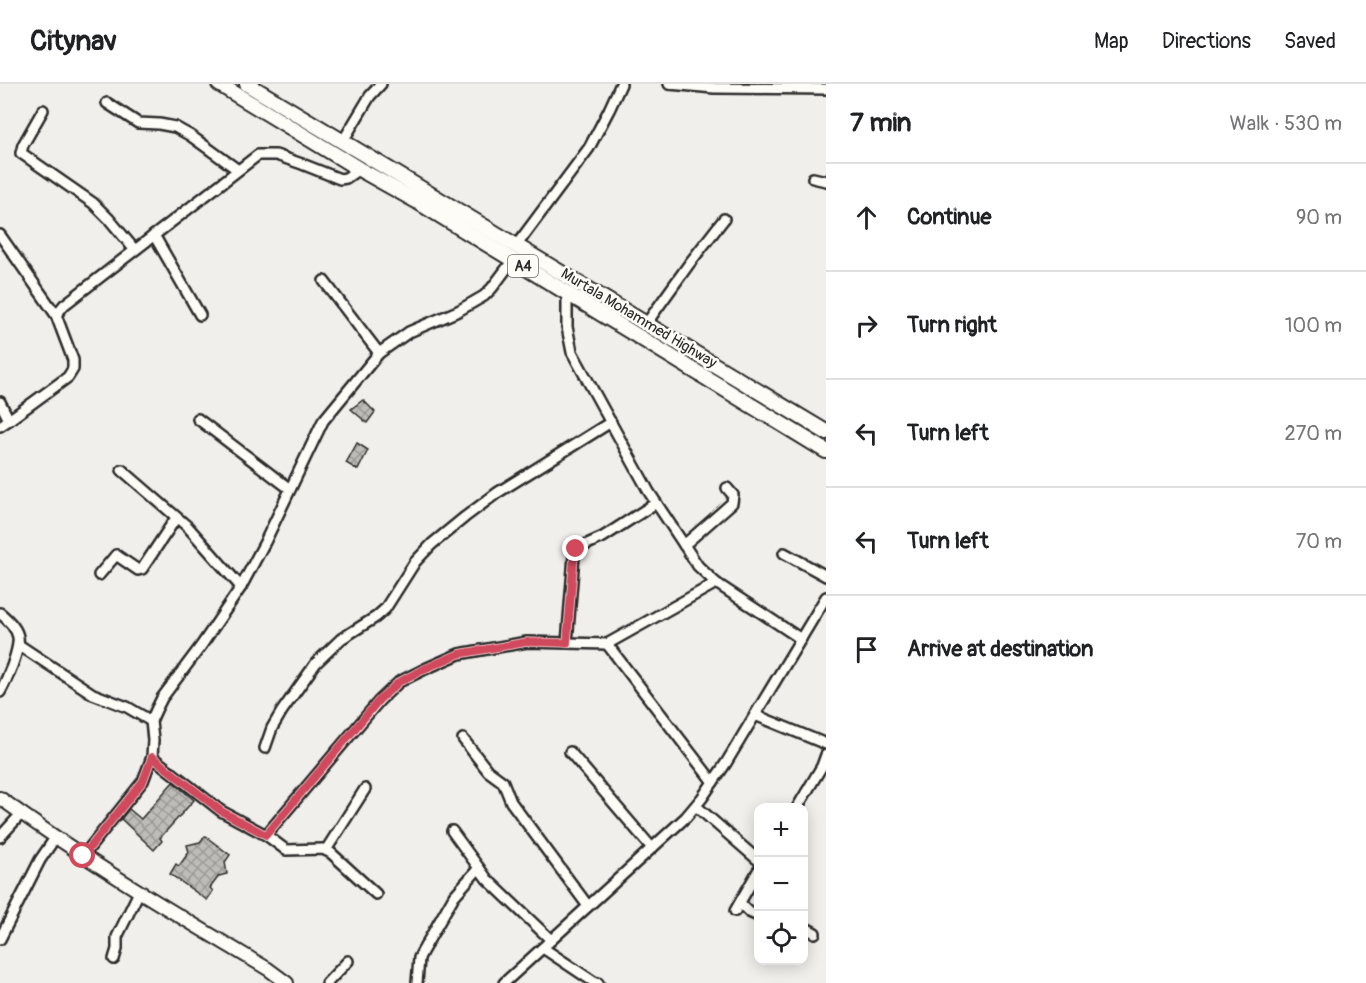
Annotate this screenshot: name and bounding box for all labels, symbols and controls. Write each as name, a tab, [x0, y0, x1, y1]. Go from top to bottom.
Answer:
text: Citynav	[30, 24, 117, 59]
text: Map	[1094, 28, 1129, 55]
text: Directions	[1162, 28, 1251, 55]
text: Saved	[1284, 28, 1336, 55]
text: 7 min	[850, 107, 912, 139]
text: Walk · 530 m	[1230, 111, 1342, 136]
icon: ahead	[850, 201, 883, 234]
text: Continue	[907, 203, 991, 231]
text: 90 m	[1296, 205, 1342, 230]
road number: A4	[508, 255, 538, 277]
street label: Murtala Mohammed Highway	[557, 264, 721, 373]
icon: right	[850, 309, 883, 342]
text: Turn right	[907, 311, 997, 339]
text: 100 m	[1285, 313, 1342, 338]
icon: left	[850, 417, 883, 450]
text: Turn left	[907, 419, 989, 447]
text: 270 m	[1284, 421, 1342, 446]
icon: left	[850, 525, 883, 558]
text: Turn left	[907, 527, 989, 555]
text: 70 m	[1296, 529, 1342, 554]
route end	[562, 535, 588, 561]
icon: arrive	[850, 633, 883, 666]
text: Arrive at destination	[907, 635, 1093, 663]
map controls	[754, 803, 808, 965]
button: +	[754, 803, 808, 857]
route start	[69, 842, 95, 868]
button: −	[754, 857, 808, 911]
button: locate	[754, 911, 808, 965]

